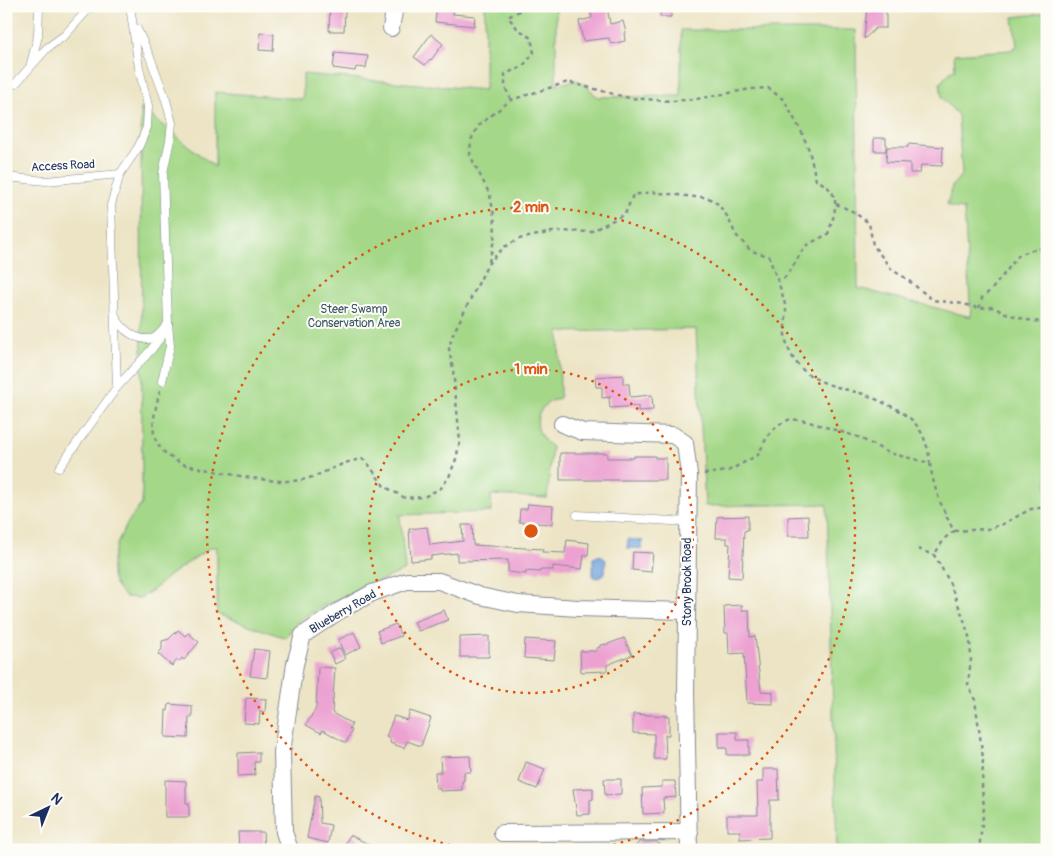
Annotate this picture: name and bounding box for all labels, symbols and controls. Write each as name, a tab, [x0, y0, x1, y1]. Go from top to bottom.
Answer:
street label: Access Road	[31, 157, 96, 175]
text: 2 min	[513, 198, 549, 217]
park label: Steer Swamp Conservation Area	[308, 302, 401, 331]
text: 1 min	[514, 360, 548, 379]
centre of rings	[522, 522, 540, 540]
street label: Stony Brook Road	[680, 538, 695, 626]
street label: Blueberry Road	[307, 587, 379, 637]
north arrow	[22, 784, 72, 834]
text: N	[47, 789, 66, 808]

